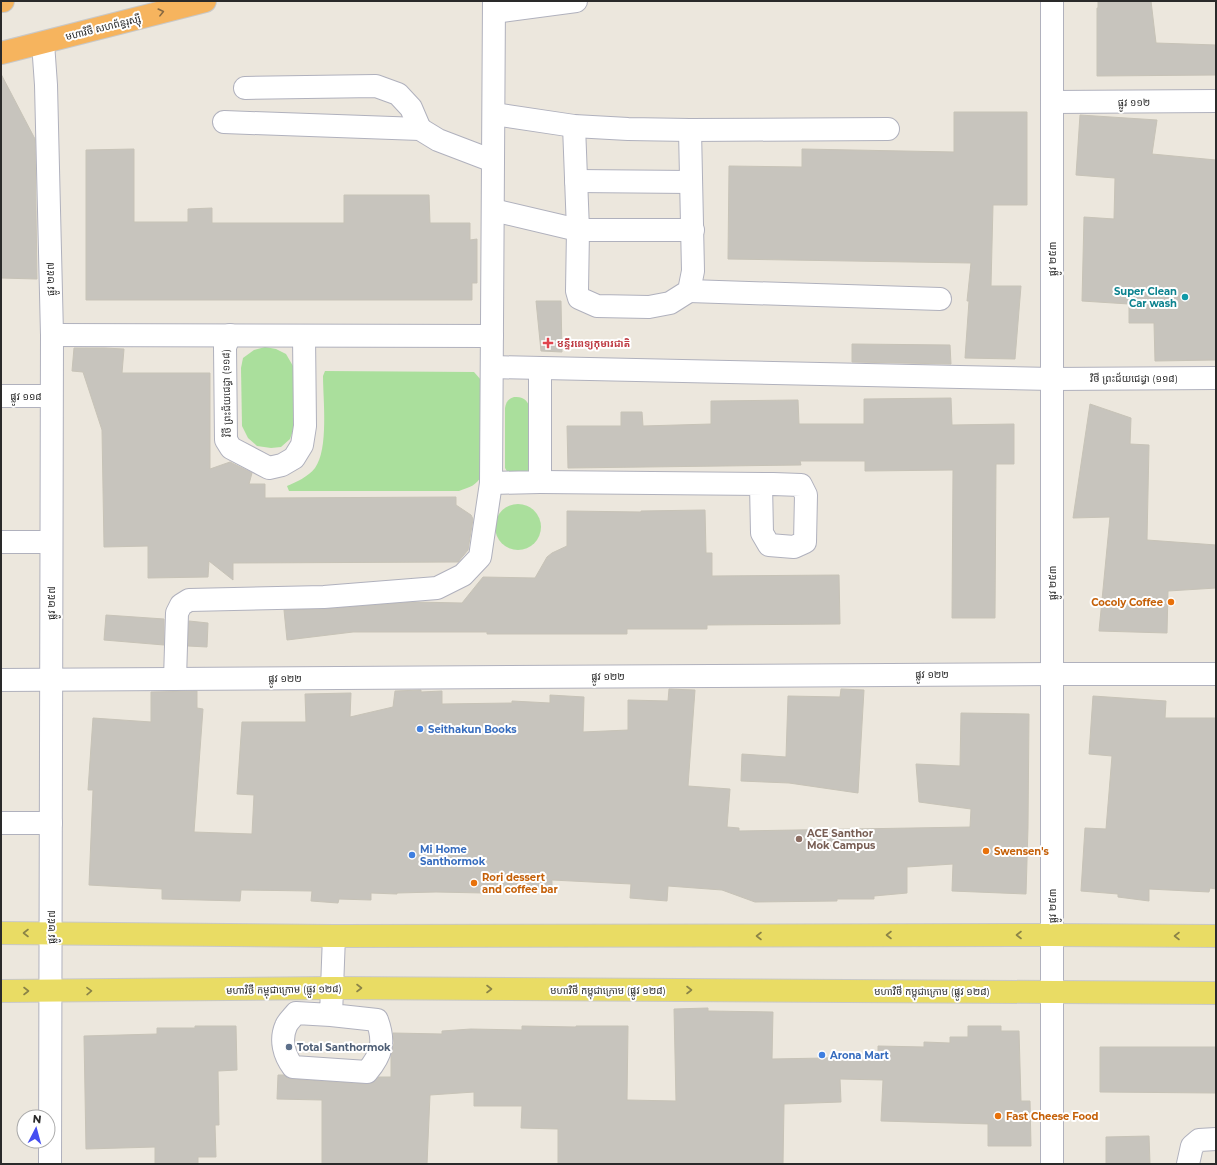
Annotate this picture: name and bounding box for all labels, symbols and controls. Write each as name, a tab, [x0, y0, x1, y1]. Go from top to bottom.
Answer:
one-way arrow	[158, 9, 164, 17]
street label: មហាវិថី សហព័ន្ធរុស្ស៊ី	[64, 12, 143, 46]
street label: ផ្លូវ ១១២	[1118, 96, 1150, 112]
street label: ផ្លូវ ២៥៣	[1046, 242, 1062, 276]
street label: ផ្លូវ ២៥៧	[44, 262, 60, 296]
place label: Super Clean Car wash	[1114, 285, 1177, 310]
marker: Super Clean Car wash	[1180, 292, 1190, 302]
marker: មន្ទីរពេទ្យកុមារជាតិ	[542, 337, 554, 349]
place label: មន្ទីរពេទ្យកុមារជាតិ	[557, 337, 630, 350]
street label: វិថី ព្រះជ័យជេដ្ធា (១១៨)	[219, 349, 234, 437]
street label: វិថី ព្រះជ័យជេដ្ធា (១១៨)	[1090, 372, 1178, 385]
street label: ផ្លូវ ១១៨	[10, 390, 42, 406]
street label: ផ្លូវ ២៥៣	[1046, 566, 1062, 600]
street label: ផ្លូវ ២៥៧	[45, 586, 61, 620]
place label: Cocoly Coffee	[1091, 596, 1163, 609]
marker: Cocoly Coffee	[1166, 597, 1176, 607]
street label: ផ្លូវ ១២២	[915, 668, 949, 684]
street label: ផ្លូវ ១២២	[591, 670, 625, 686]
street label: ផ្លូវ ១២២	[268, 672, 302, 688]
place label: Seithakun Books	[428, 723, 517, 736]
marker: Seithakun Books	[415, 724, 425, 734]
place label: ACE Santhor Mok Campus	[806, 827, 876, 852]
marker: ACE Santhor Mok Campus	[794, 834, 804, 844]
place label: Mi Home Santhormok	[420, 843, 486, 868]
place label: Swensen's	[994, 845, 1050, 858]
marker: Swensen's	[981, 846, 991, 856]
marker: Mi Home Santhormok	[407, 850, 417, 860]
place label: Rori dessert and coffee bar	[482, 871, 558, 896]
marker: Rori dessert and coffee bar	[469, 878, 479, 888]
street label: ផ្លូវ ២៥៣	[1046, 889, 1062, 923]
street label: ផ្លូវ ២៥៧	[45, 910, 61, 944]
one-way arrow	[23, 929, 29, 937]
one-way arrow	[886, 931, 892, 939]
one-way arrow	[1016, 931, 1022, 939]
one-way arrow	[756, 932, 762, 940]
one-way arrow	[1174, 932, 1180, 940]
street label: មហាវិថី កម្ពុជាក្រោម (ផ្លូវ ១២៨)	[226, 982, 342, 1000]
one-way arrow	[356, 984, 362, 992]
street label: មហាវិថី កម្ពុជាក្រោម (ផ្លូវ ១២៨)	[550, 984, 666, 1000]
one-way arrow	[486, 985, 492, 993]
street label: មហាវិថី កម្ពុជាក្រោម (ផ្លូវ ១២៨)	[874, 985, 990, 1001]
one-way arrow	[686, 986, 692, 994]
one-way arrow	[23, 987, 29, 995]
one-way arrow	[86, 987, 92, 995]
place label: Total Santhormok	[297, 1041, 391, 1054]
marker: Total Santhormok	[284, 1042, 294, 1052]
place label: Arona Mart	[829, 1049, 890, 1062]
marker: Arona Mart	[817, 1050, 827, 1060]
north arrow	[16, 1109, 56, 1149]
place label: Fast Cheese Food	[1006, 1110, 1099, 1123]
marker: Fast Cheese Food	[993, 1111, 1003, 1121]
text: N	[32, 1112, 42, 1126]

